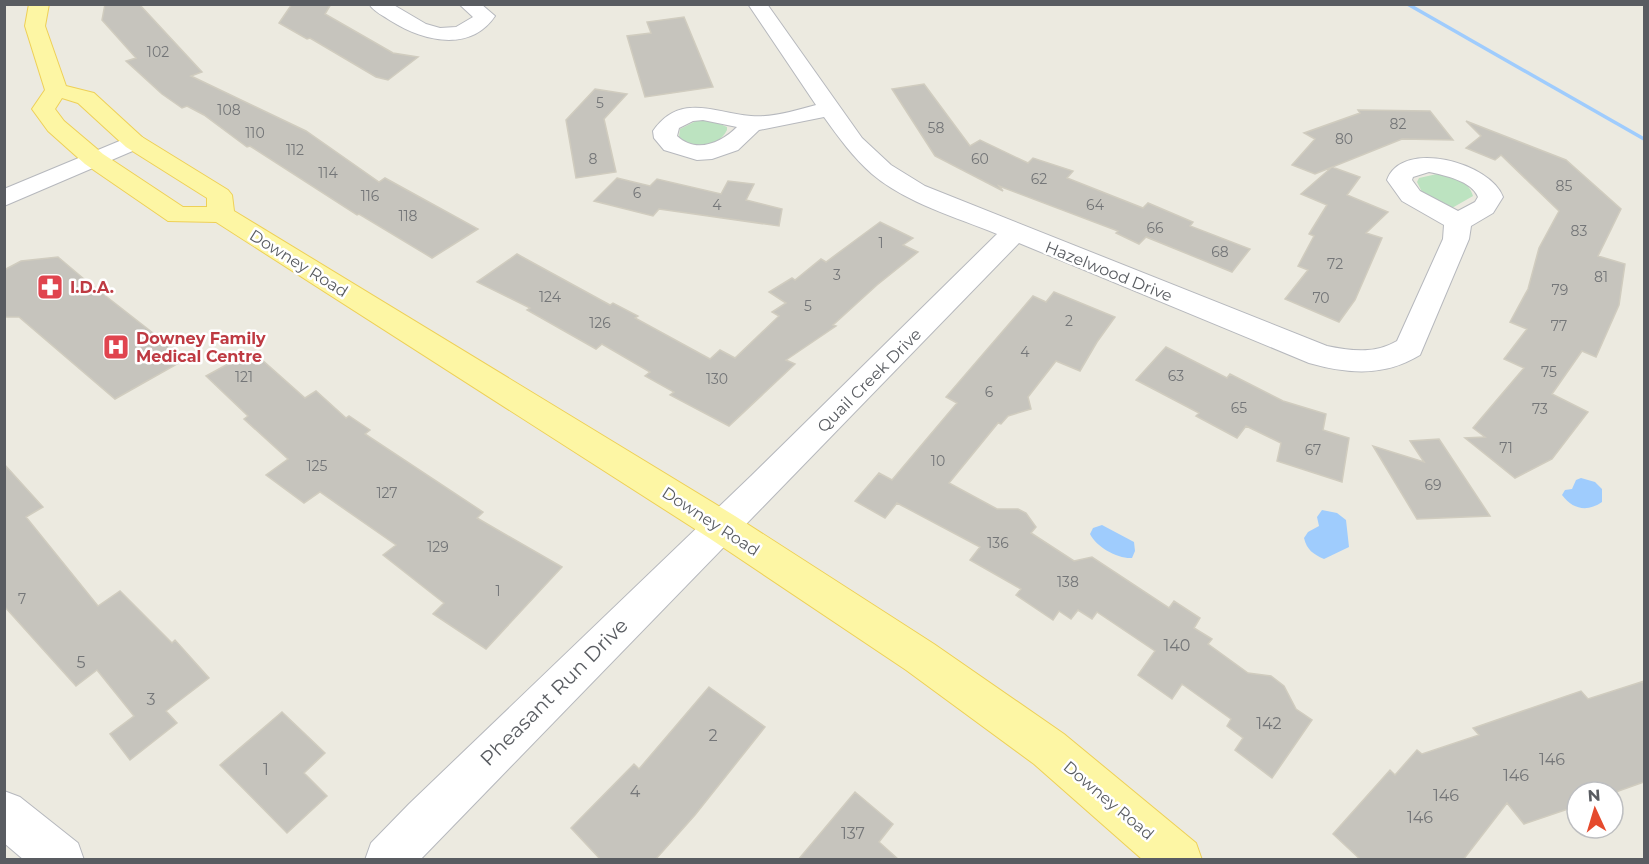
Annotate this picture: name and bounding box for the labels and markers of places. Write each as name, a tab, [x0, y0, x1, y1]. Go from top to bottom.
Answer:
pharmacy icon: I.D.A.	[35, 272, 65, 302]
place label: I.D.A.	[70, 278, 114, 297]
place label: Downey Family Medical Centre	[136, 329, 266, 366]
hospital icon: Downey Family Medical Centre	[101, 332, 131, 362]

